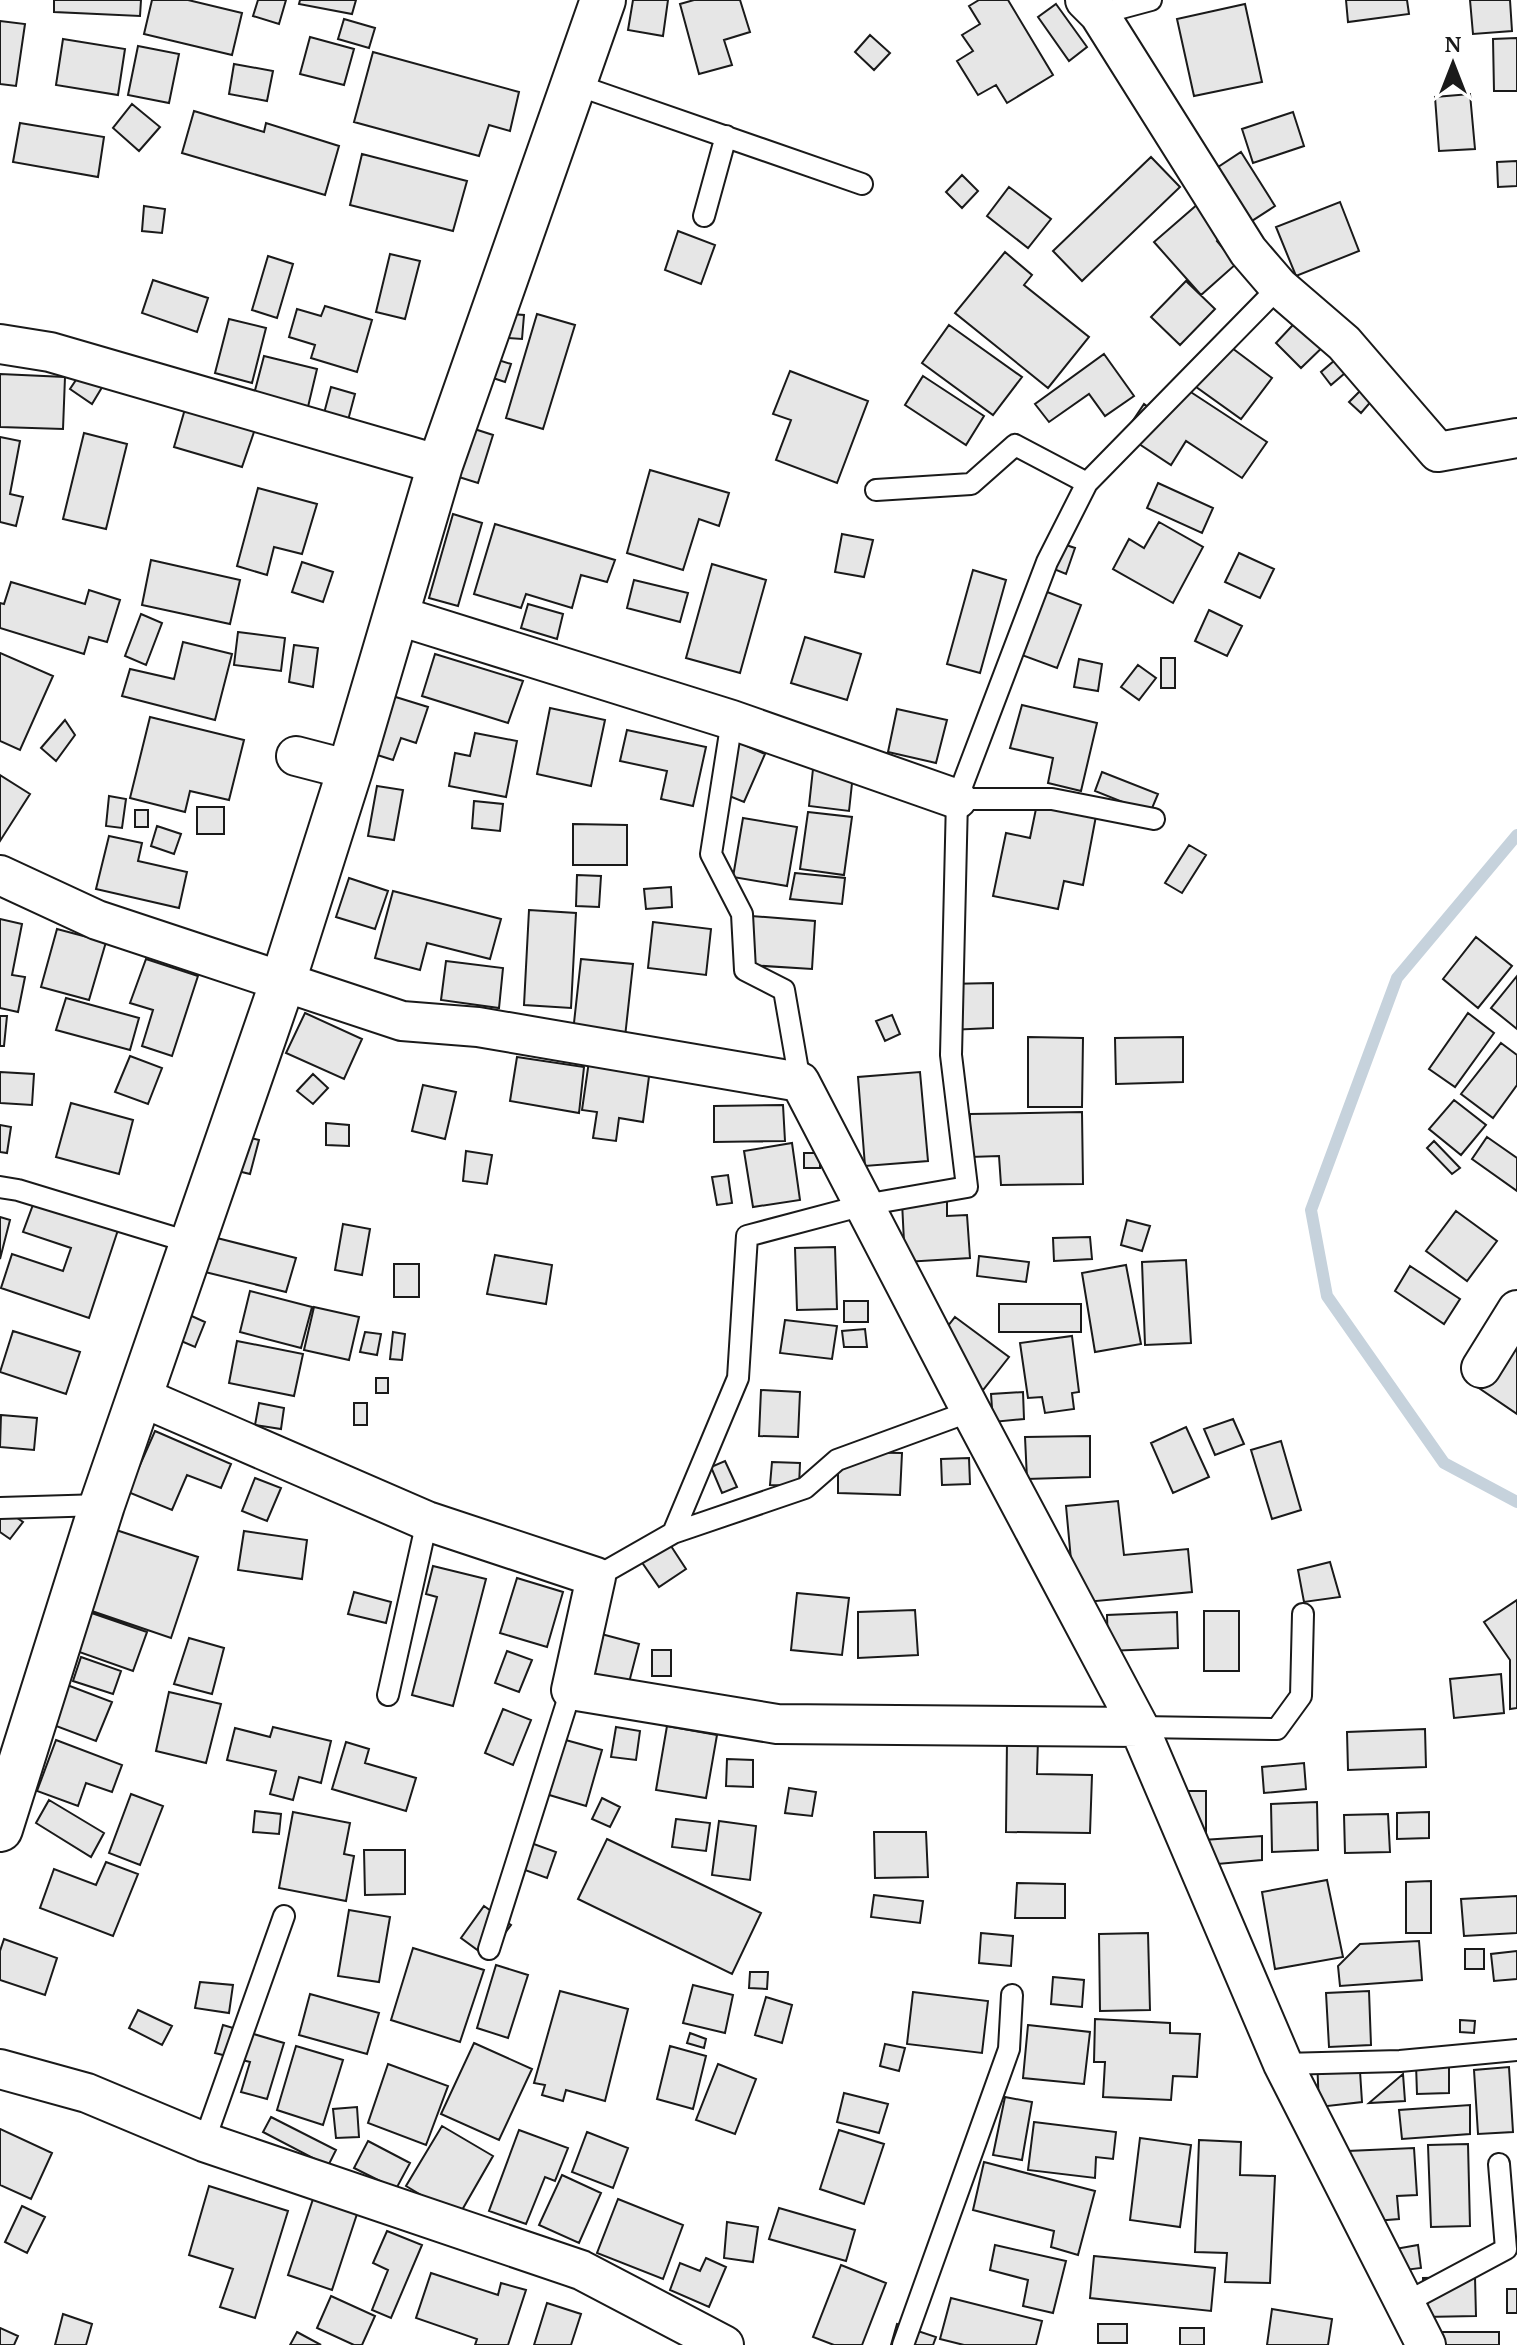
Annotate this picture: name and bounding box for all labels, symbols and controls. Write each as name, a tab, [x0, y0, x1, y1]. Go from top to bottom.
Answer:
north arrow	[1413, 24, 1493, 104]
text: N	[1445, 29, 1462, 58]

